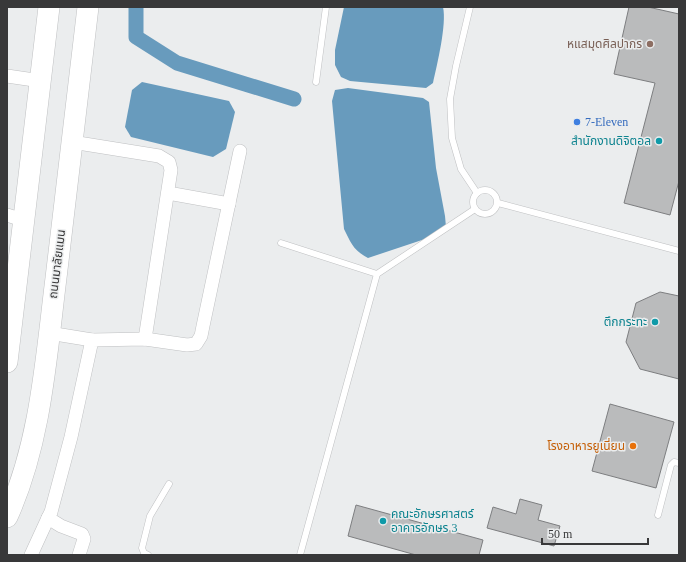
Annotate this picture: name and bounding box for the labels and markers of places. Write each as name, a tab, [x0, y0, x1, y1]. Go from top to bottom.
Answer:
place label: หแสมุดศิลปากร	[567, 37, 642, 51]
marker: หแสมุดศิลปากร	[645, 39, 655, 49]
place label: 7-Eleven	[585, 115, 628, 129]
marker: 7-Eleven	[572, 117, 582, 127]
place label: สำนักงานดิจิตอล	[571, 134, 651, 148]
marker: สำนักงานดิจิตอล	[654, 136, 664, 146]
place label: ตึกกระทะ	[604, 315, 647, 329]
marker: ตึกกระทะ	[650, 317, 660, 327]
place label: โรงอาหารยูเนี่ยน	[547, 437, 625, 453]
marker: โรงอาหารยูเนี่ยน	[628, 441, 638, 451]
place label: คณะอักษรศาสตร์ อาคารอักษร 3	[391, 507, 474, 535]
marker: คณะอักษรศาสตร์ อาคารอักษร 3	[378, 516, 388, 526]

